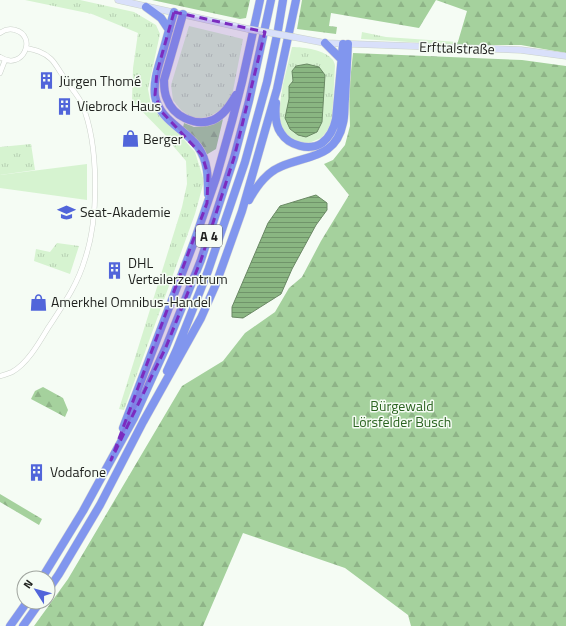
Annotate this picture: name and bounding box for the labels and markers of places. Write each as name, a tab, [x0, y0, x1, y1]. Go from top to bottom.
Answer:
place label: Jürgen Thomé	[59, 70, 141, 91]
building icon: Jürgen Thomé	[36, 71, 56, 91]
place label: Viebrock Haus	[77, 95, 161, 116]
building icon: Viebrock Haus	[54, 96, 74, 116]
place label: Berger	[143, 128, 183, 149]
shop icon: Berger	[120, 129, 140, 149]
place label: Seat-Akademie	[80, 201, 171, 222]
school or university icon: Seat-Akademie	[57, 202, 77, 222]
place label: DHL Verteilerzentrum	[128, 252, 228, 289]
building icon: DHL Verteilerzentrum	[105, 261, 125, 281]
place label: Amerkhel Omnibus-Handel	[51, 291, 211, 312]
shop icon: Amerkhel Omnibus-Handel	[28, 292, 48, 312]
place label: Vodafone	[50, 461, 106, 482]
building icon: Vodafone	[27, 462, 47, 482]

